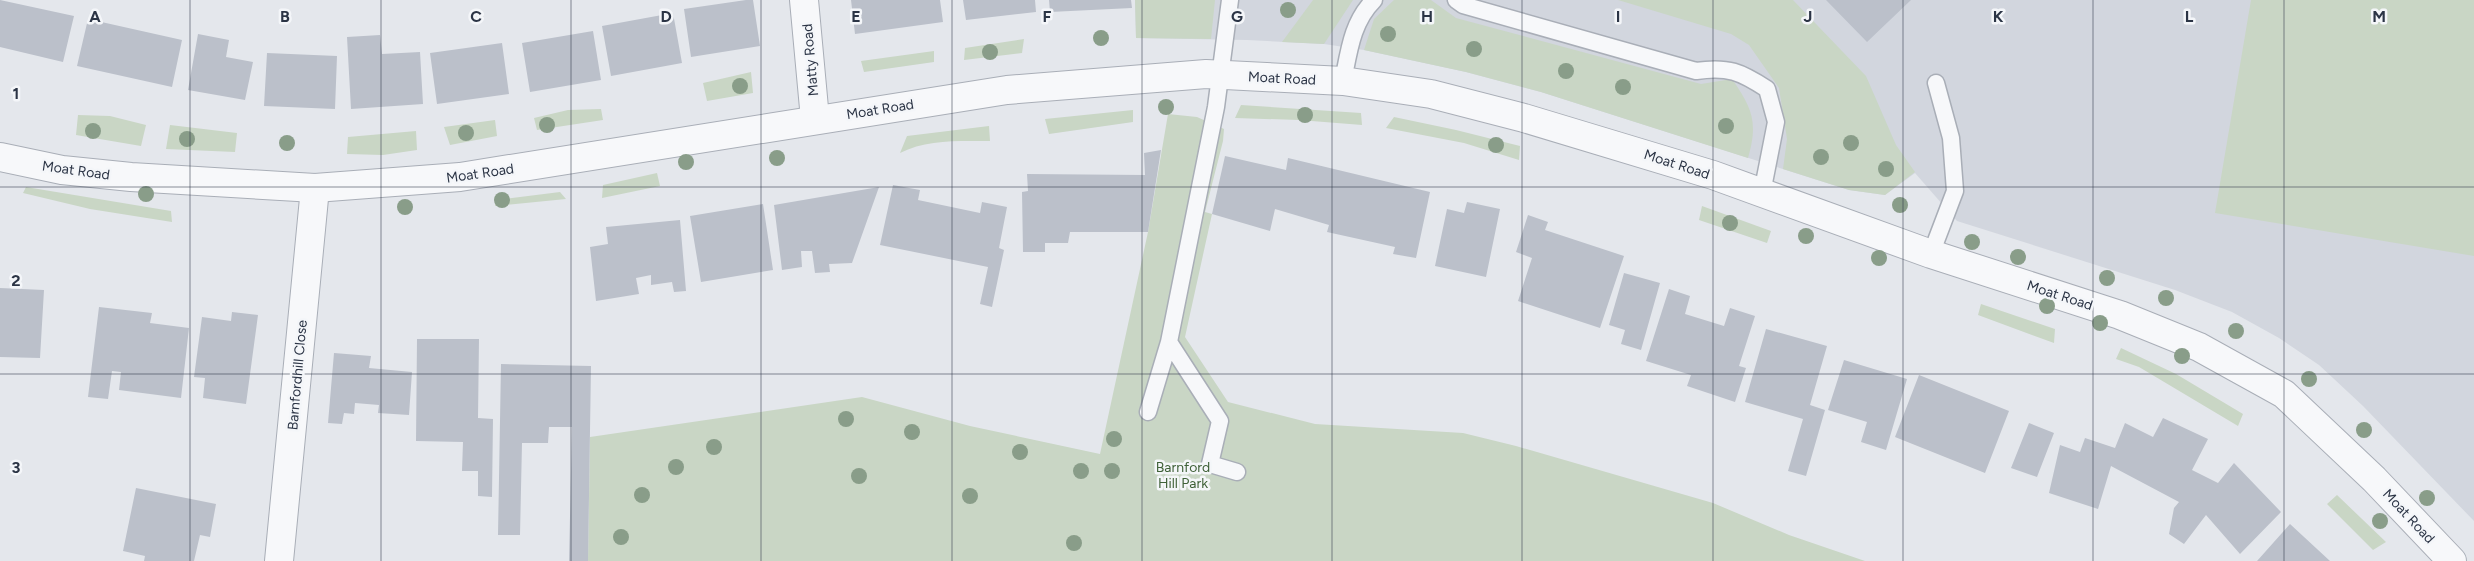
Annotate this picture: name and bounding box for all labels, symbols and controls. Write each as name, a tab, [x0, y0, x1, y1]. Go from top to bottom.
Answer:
text: A	[89, 7, 101, 26]
text: B	[280, 7, 290, 26]
text: C	[470, 7, 482, 26]
text: D	[660, 7, 672, 26]
text: E	[851, 7, 861, 26]
text: F	[1043, 7, 1052, 26]
text: G	[1231, 7, 1243, 26]
text: H	[1421, 7, 1433, 26]
text: I	[1616, 7, 1620, 26]
text: J	[1804, 7, 1812, 26]
text: K	[1993, 7, 2004, 26]
text: L	[2185, 7, 2194, 26]
text: M	[2372, 7, 2386, 26]
street label: Matty Road	[799, 23, 822, 97]
street label: Moat Road	[1248, 68, 1316, 89]
text: 1	[13, 84, 19, 103]
street label: Moat Road	[845, 96, 915, 123]
street label: Moat Road	[1642, 146, 1712, 183]
street label: Moat Road	[41, 157, 111, 184]
street label: Moat Road	[445, 160, 515, 187]
text: 2	[11, 271, 21, 290]
street label: Moat Road	[2025, 277, 2095, 314]
street label: Barnfordhill Close	[284, 319, 311, 431]
text: 3	[12, 458, 21, 477]
park label: Barnford Hill Park	[1156, 459, 1210, 492]
street label: Moat Road	[2379, 486, 2438, 547]

